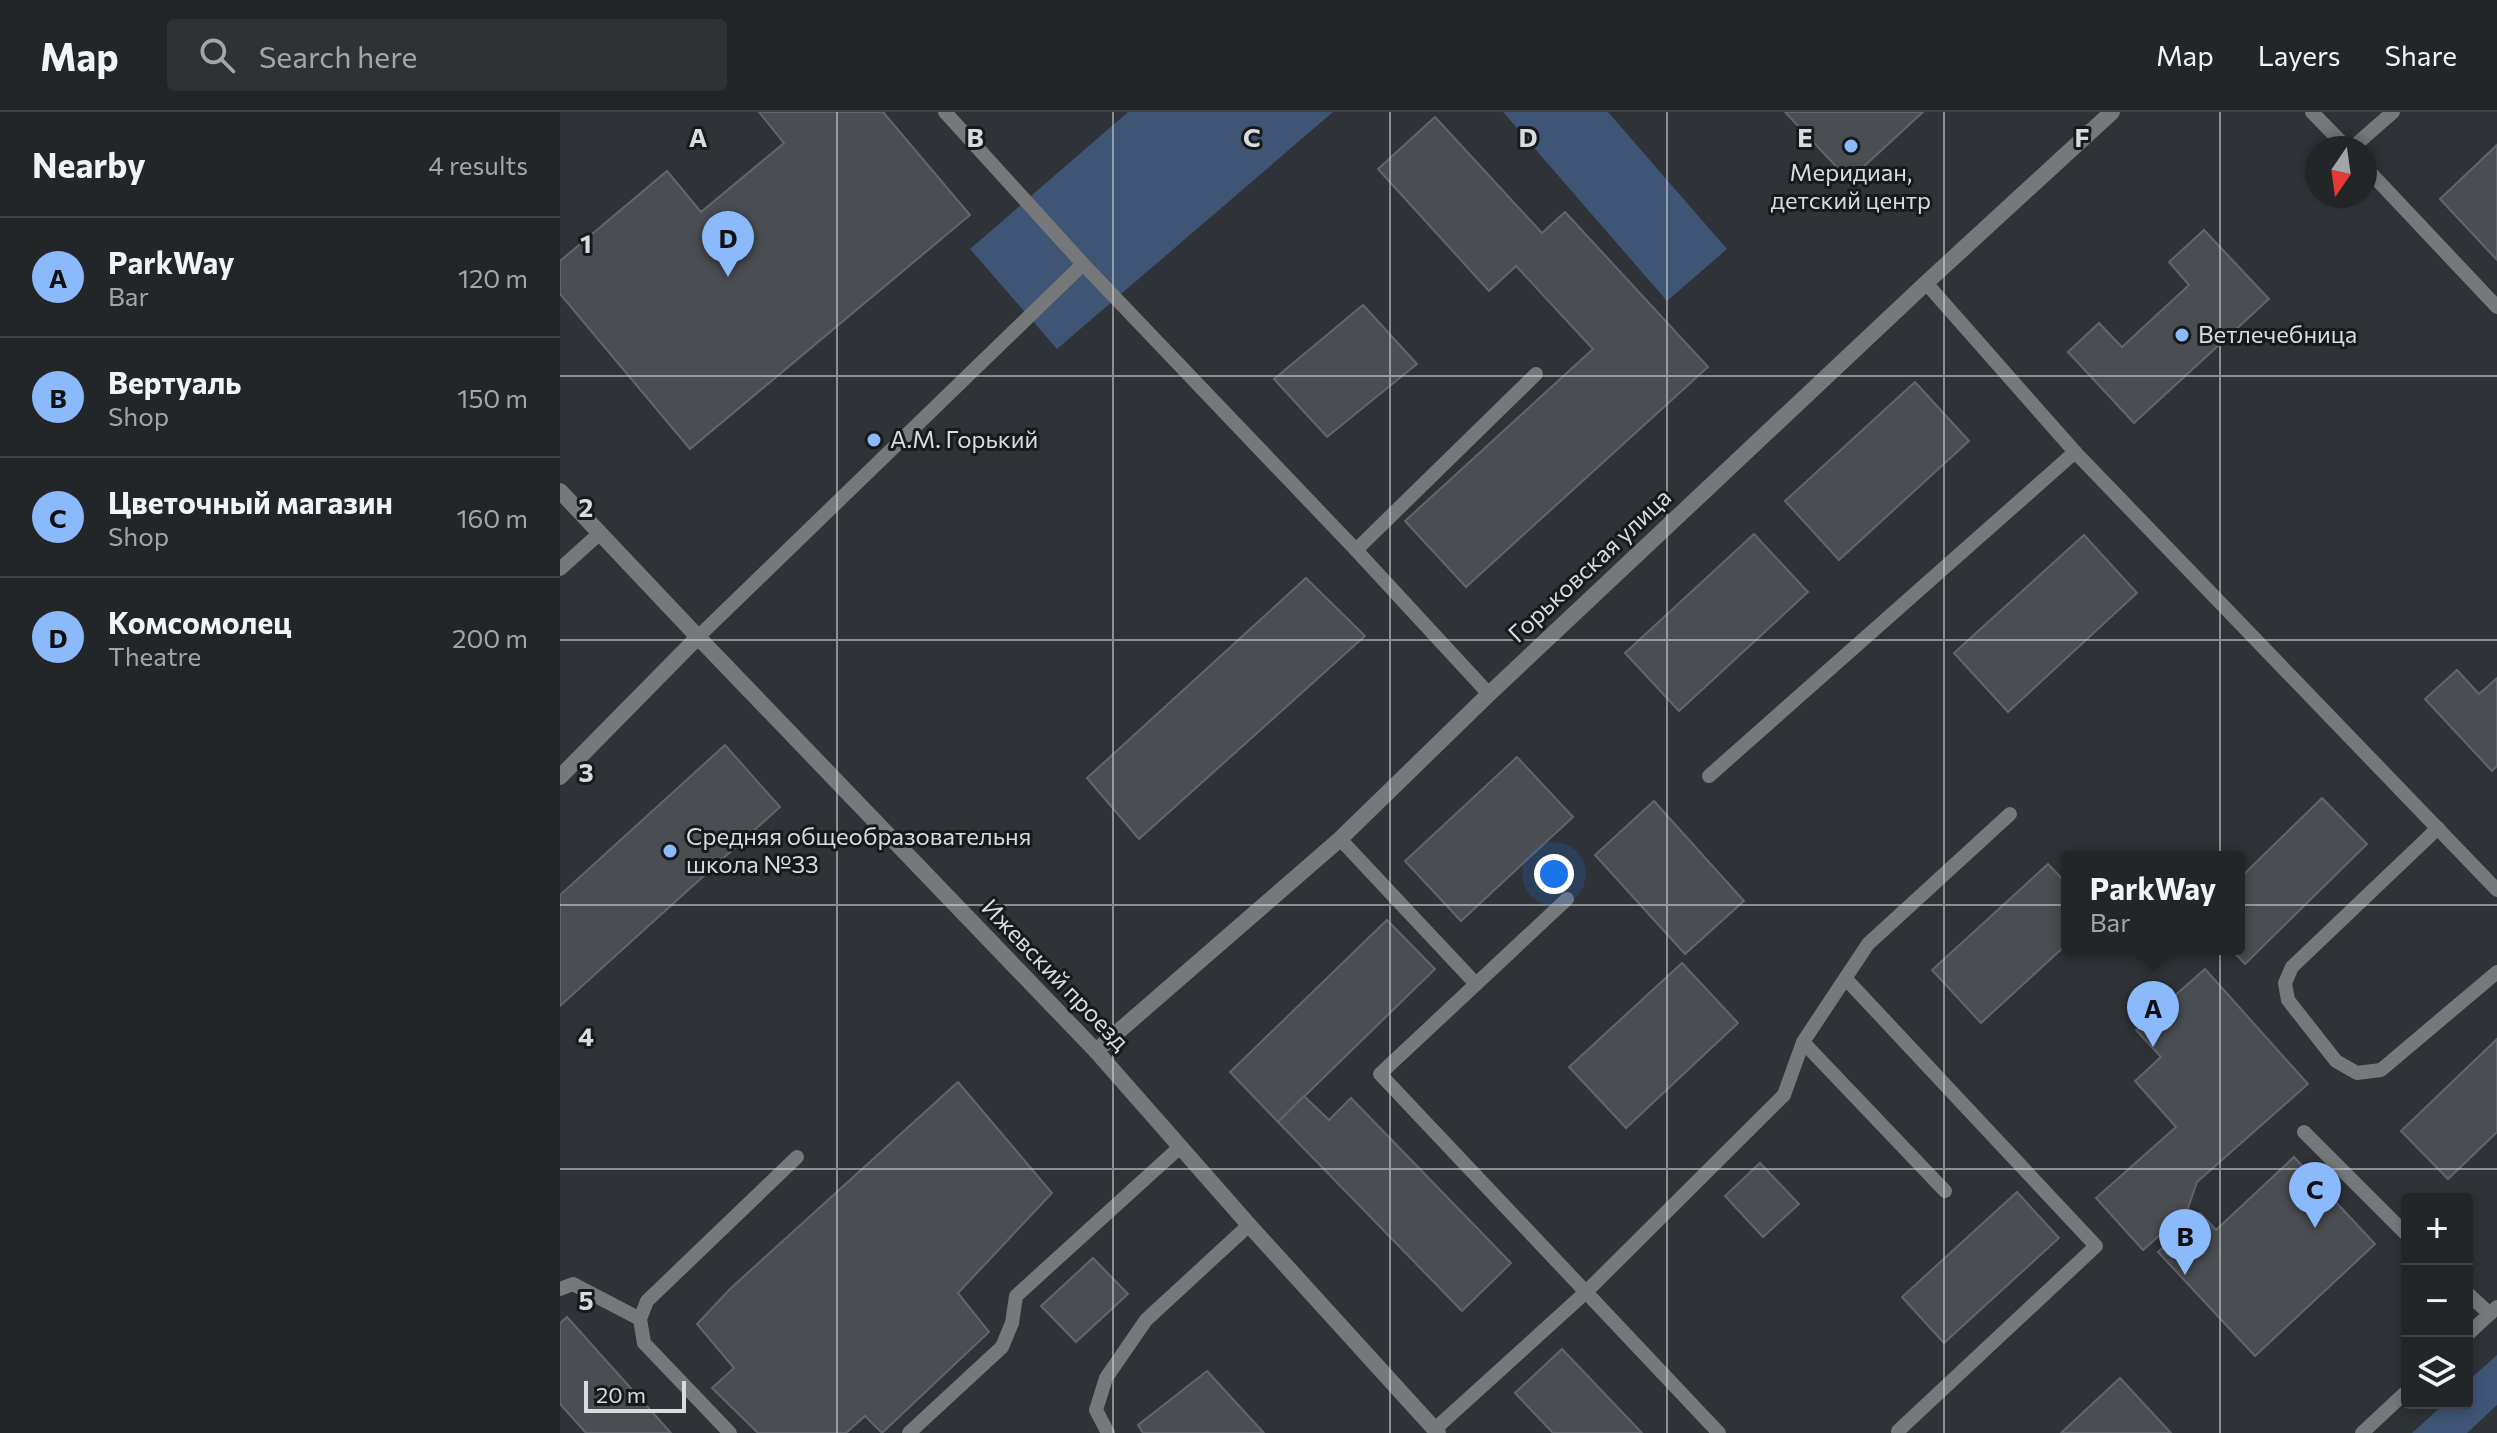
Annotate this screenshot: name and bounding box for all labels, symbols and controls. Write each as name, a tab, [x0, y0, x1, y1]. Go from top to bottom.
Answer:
search box	[167, 19, 727, 91]
text: Map	[40, 32, 119, 79]
icon: search	[195, 33, 239, 77]
text: Search here	[259, 37, 417, 74]
text: Map	[2156, 38, 2214, 72]
text: Layers	[2258, 38, 2340, 72]
text: Share	[2384, 38, 2457, 72]
text: A	[689, 121, 708, 152]
text: B	[966, 121, 984, 152]
text: C	[1243, 121, 1261, 152]
text: D	[1518, 121, 1538, 152]
text: E	[1797, 121, 1813, 152]
text: F	[2074, 121, 2090, 152]
north arrow	[2305, 136, 2377, 208]
marker: Меридиан, детский центр	[1842, 137, 1860, 155]
text: Nearby	[32, 143, 146, 185]
text: 4 results	[428, 149, 528, 180]
place label: Меридиан, детский центр	[1771, 157, 1931, 214]
pin: D	[702, 211, 754, 277]
text: 1	[580, 227, 592, 258]
text: ParkWay	[108, 243, 235, 280]
text: A	[49, 262, 67, 293]
text: 120 m	[458, 262, 528, 293]
text: Bar	[108, 280, 149, 311]
place label: Ветлечебница	[2198, 319, 2357, 348]
marker: Ветлечебница	[2173, 326, 2191, 344]
text: Вертуаль	[108, 363, 241, 400]
text: B	[49, 382, 67, 413]
text: 150 m	[457, 382, 528, 413]
text: Shop	[108, 400, 169, 431]
place label: А.М. Горький	[890, 424, 1038, 453]
marker: А.М. Горький	[865, 431, 883, 449]
street label: Горьковская улица	[1502, 482, 1676, 648]
text: Цветочный магазин	[108, 483, 393, 520]
text: 2	[579, 491, 593, 522]
text: C	[49, 502, 67, 533]
text: 160 m	[456, 502, 528, 533]
text: Shop	[108, 520, 169, 551]
text: Комсомолец	[108, 603, 291, 640]
text: D	[48, 622, 68, 653]
text: 200 m	[452, 622, 528, 653]
text: Theatre	[108, 640, 201, 671]
text: 3	[578, 756, 594, 787]
place label: Средняя общеобразовательня школа №33	[686, 821, 1031, 878]
marker: Средняя общеобразовательня школа №33	[661, 842, 679, 860]
popup	[2061, 851, 2245, 955]
your location	[1534, 854, 1574, 894]
text: ParkWay	[2090, 869, 2216, 906]
street label: Ижевский проезд	[976, 892, 1136, 1056]
text: Bar	[2090, 906, 2131, 937]
pin: A	[2127, 981, 2179, 1047]
text: 4	[578, 1020, 594, 1051]
pin: C	[2289, 1162, 2341, 1228]
map controls	[2401, 1193, 2473, 1409]
button: +	[2401, 1193, 2473, 1265]
pin: B	[2159, 1209, 2211, 1275]
button: −	[2401, 1265, 2473, 1337]
text: 5	[578, 1284, 594, 1315]
button: layers	[2401, 1337, 2473, 1409]
scale bar	[584, 1377, 686, 1413]
text: 20 m	[596, 1381, 646, 1408]

